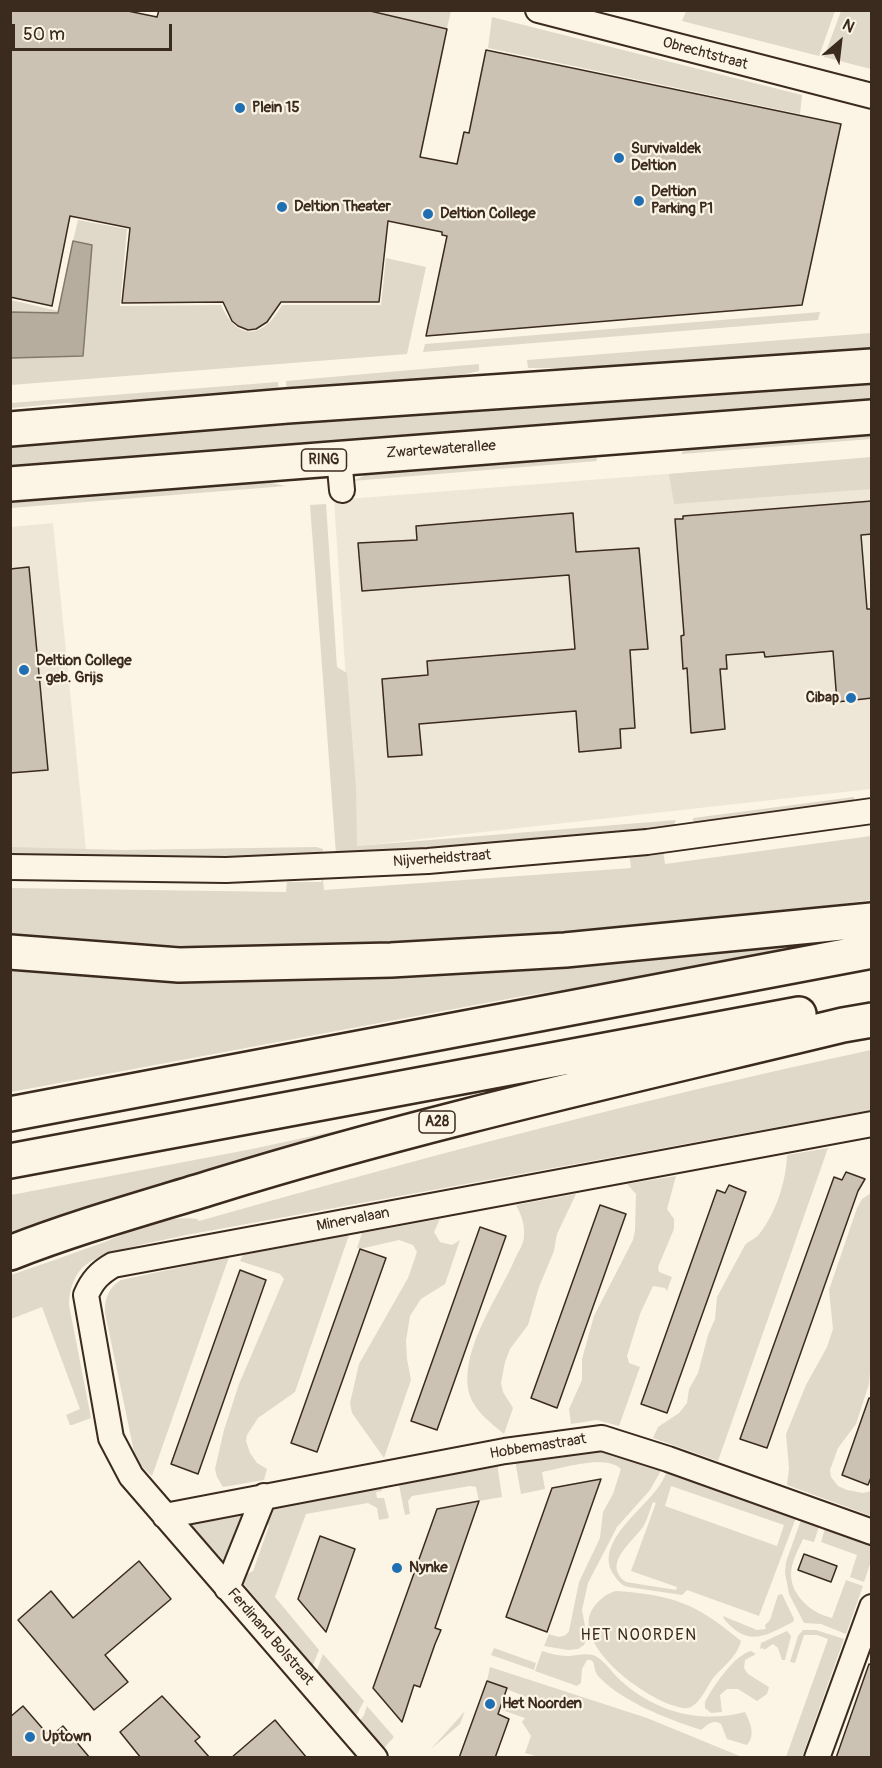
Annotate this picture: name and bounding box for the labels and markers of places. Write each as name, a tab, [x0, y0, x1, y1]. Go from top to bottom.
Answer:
place label: Plein 15	[252, 99, 300, 117]
marker: Plein 15	[233, 101, 247, 115]
place label: Survivaldek Deltion	[631, 140, 701, 175]
marker: Survivaldek Deltion	[612, 151, 626, 165]
place label: Deltion Parking P1	[651, 183, 713, 218]
marker: Deltion Parking P1	[632, 194, 646, 208]
place label: Deltion Theater	[294, 198, 391, 216]
marker: Deltion Theater	[275, 200, 289, 214]
place label: Deltion College	[440, 205, 536, 223]
marker: Deltion College	[421, 207, 435, 221]
place label: Deltion College - geb. Grijs	[36, 652, 132, 687]
marker: Deltion College - geb. Grijs	[17, 663, 31, 677]
place label: Cibap	[806, 689, 839, 707]
marker: Cibap	[844, 691, 858, 705]
place label: Nynke	[409, 1559, 448, 1577]
marker: Nynke	[390, 1561, 404, 1575]
place label: Het Noorden	[502, 1695, 582, 1713]
marker: Het Noorden	[483, 1697, 497, 1711]
place label: Uptown	[42, 1728, 92, 1746]
marker: Uptown	[23, 1730, 37, 1744]

